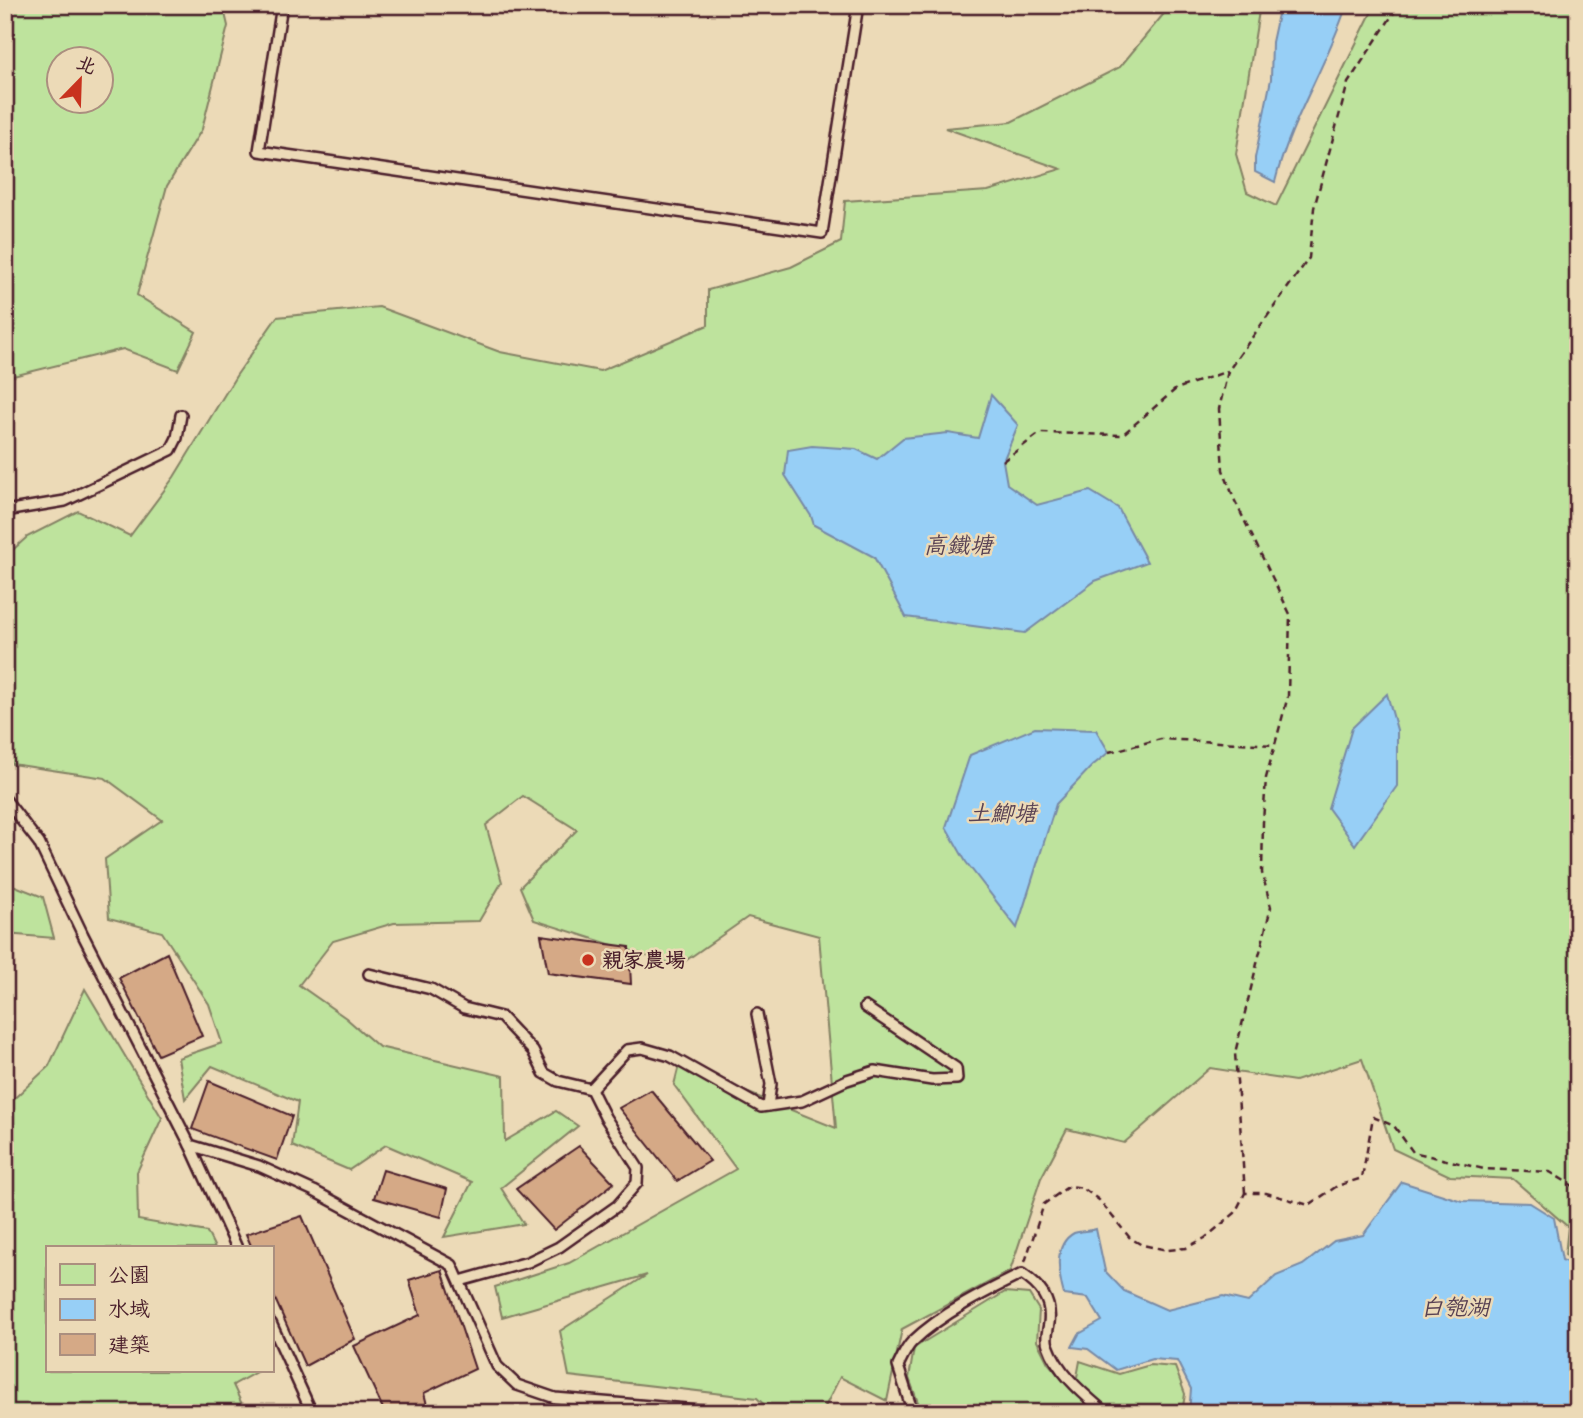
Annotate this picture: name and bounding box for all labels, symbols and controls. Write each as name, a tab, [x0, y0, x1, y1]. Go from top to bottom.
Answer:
north arrow	[46, 46, 116, 116]
text: 北	[73, 50, 100, 80]
water label: 高鐵塘	[924, 530, 996, 560]
water label: 土鯽塘	[968, 798, 1040, 828]
place label: 親家農場	[602, 946, 686, 974]
marker: 親家農場	[580, 952, 596, 968]
legend	[46, 1246, 273, 1372]
text: 公園	[108, 1261, 150, 1289]
water label: 白匏湖	[1421, 1292, 1492, 1322]
text: 水域	[108, 1295, 150, 1323]
text: 建築	[108, 1331, 150, 1359]

